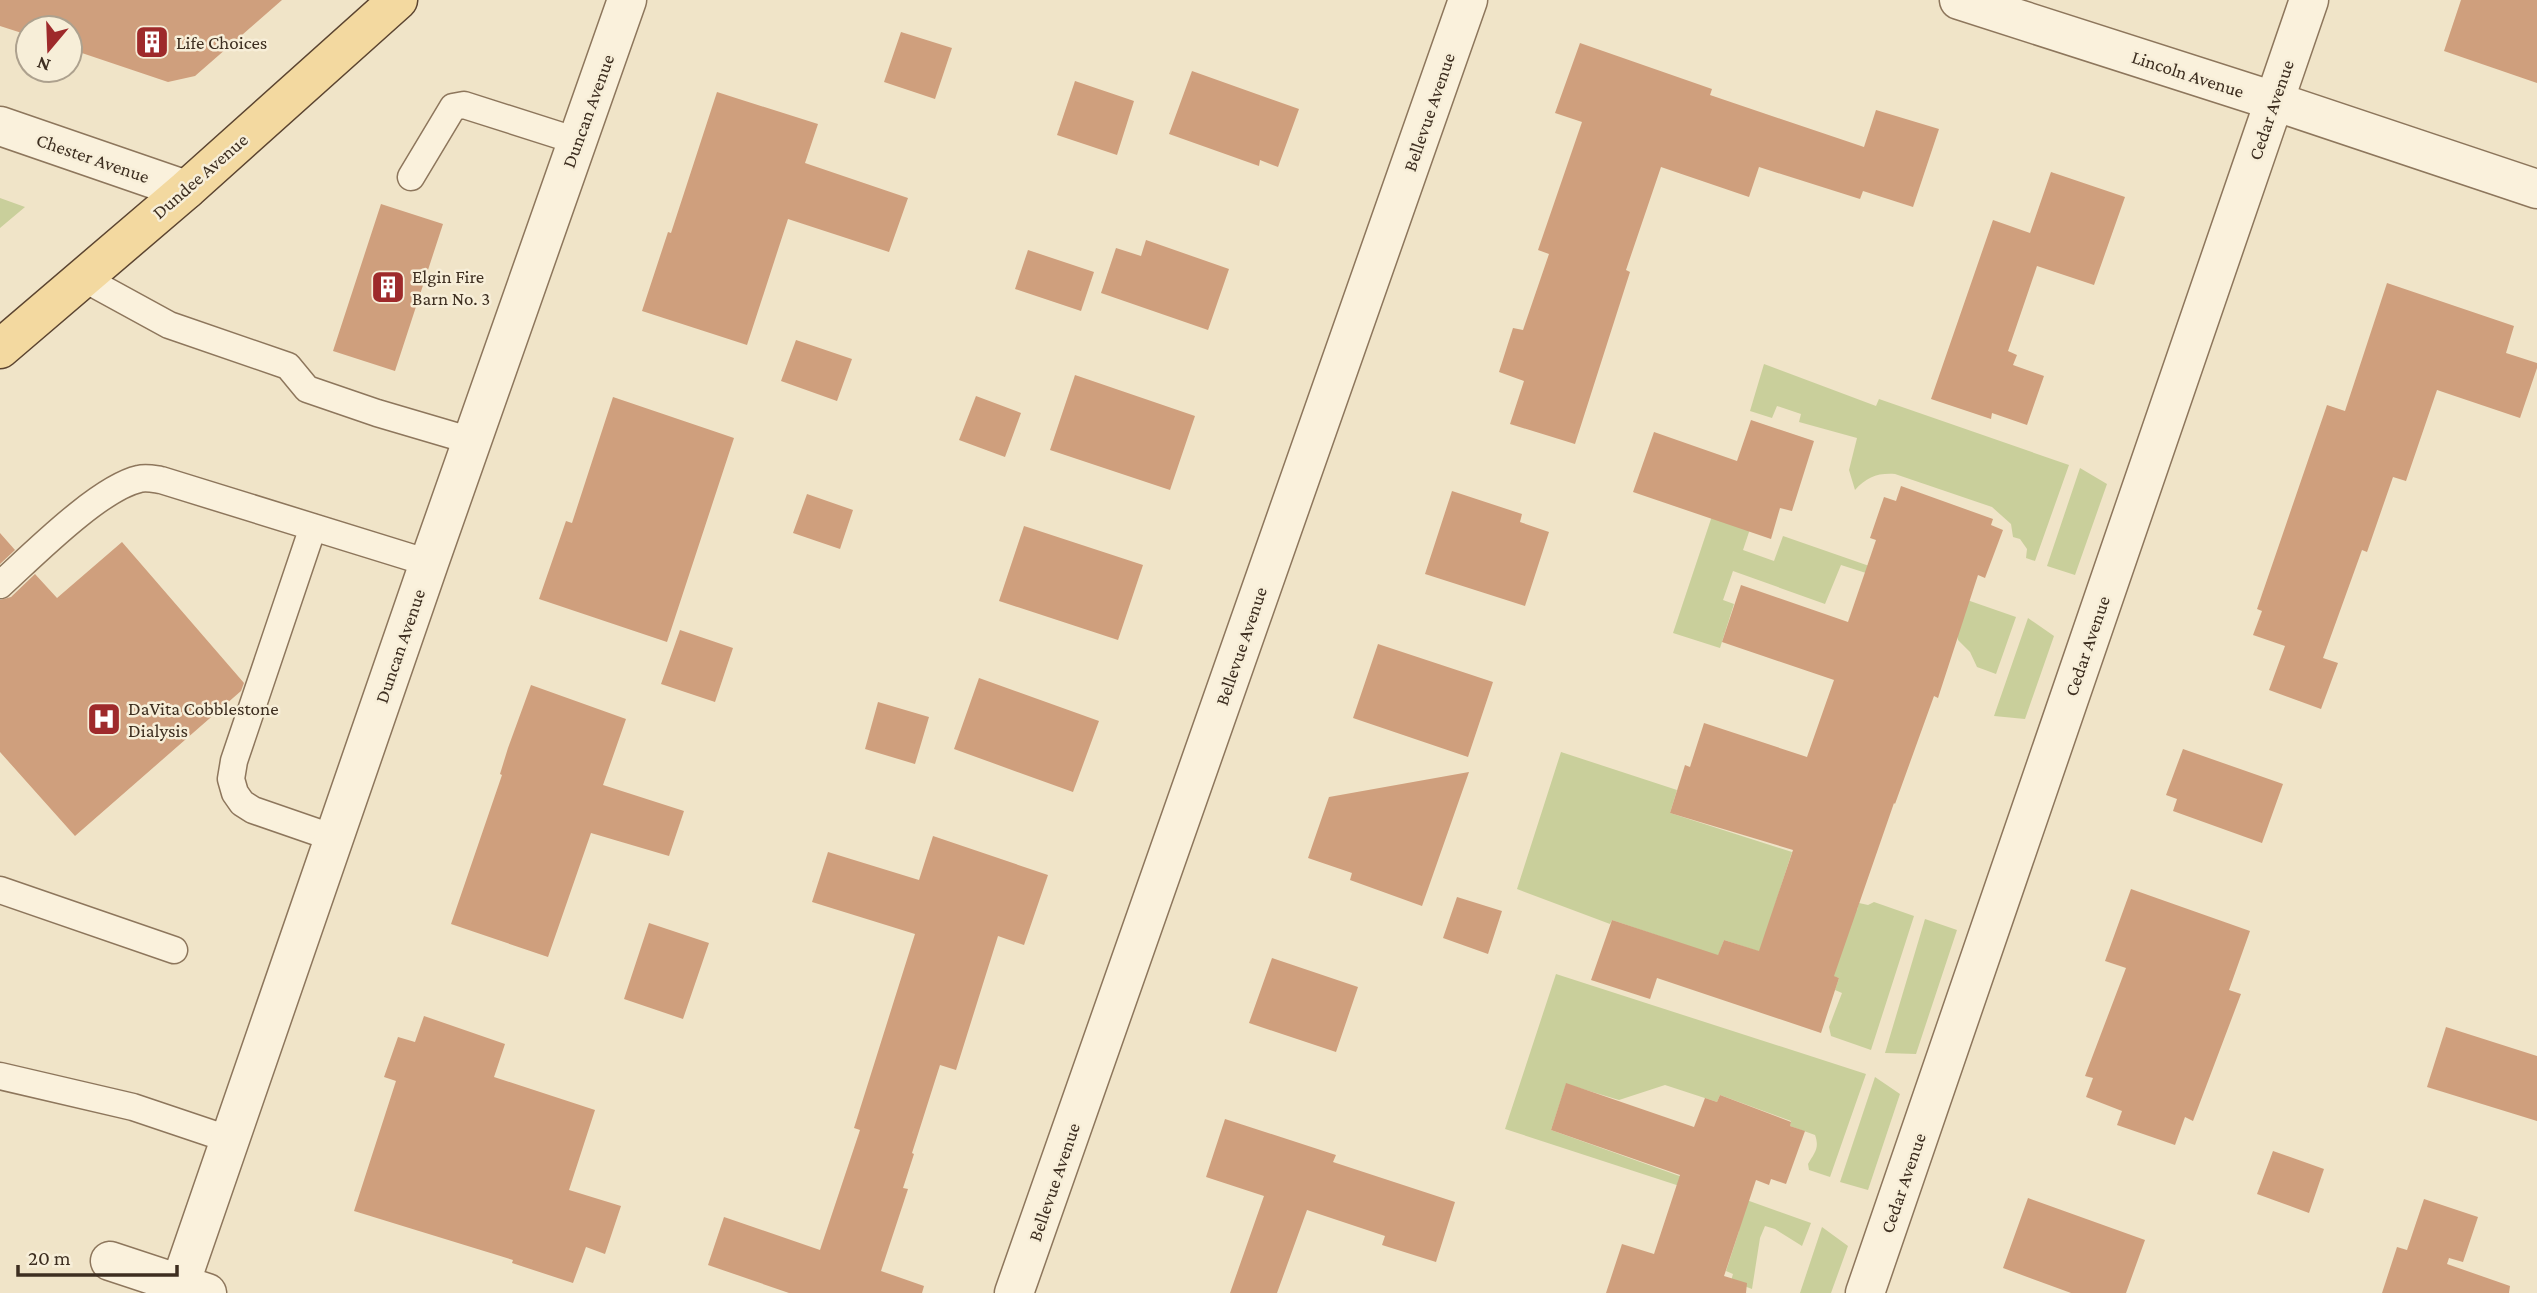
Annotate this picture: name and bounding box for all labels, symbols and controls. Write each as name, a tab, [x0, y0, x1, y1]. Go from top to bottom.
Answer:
north arrow	[14, 14, 84, 84]
building icon: Life Choices	[133, 23, 171, 61]
place label: Life Choices	[176, 32, 267, 53]
street label: Lincoln Avenue	[2129, 46, 2247, 102]
street label: Bellevue Avenue	[1399, 50, 1459, 174]
street label: Duncan Avenue	[558, 51, 618, 171]
text: N	[34, 53, 53, 77]
street label: Cedar Avenue	[2244, 57, 2298, 163]
street label: Chester Avenue	[34, 129, 152, 187]
street label: Dundee Avenue	[148, 129, 252, 223]
place label: Elgin Fire Barn No. 3	[412, 266, 490, 309]
building icon: Elgin Fire Barn No. 3	[369, 268, 407, 306]
street label: Bellevue Avenue	[1211, 584, 1271, 708]
street label: Duncan Avenue	[371, 586, 429, 706]
street label: Cedar Avenue	[2060, 593, 2114, 699]
place label: DaVita Cobblestone Dialysis	[128, 698, 279, 741]
hospital icon: DaVita Cobblestone Dialysis	[85, 700, 123, 738]
street label: Bellevue Avenue	[1024, 1120, 1084, 1244]
street label: Cedar Avenue	[1876, 1130, 1930, 1236]
scale bar	[18, 1234, 177, 1278]
text: 20 m	[28, 1246, 71, 1270]

